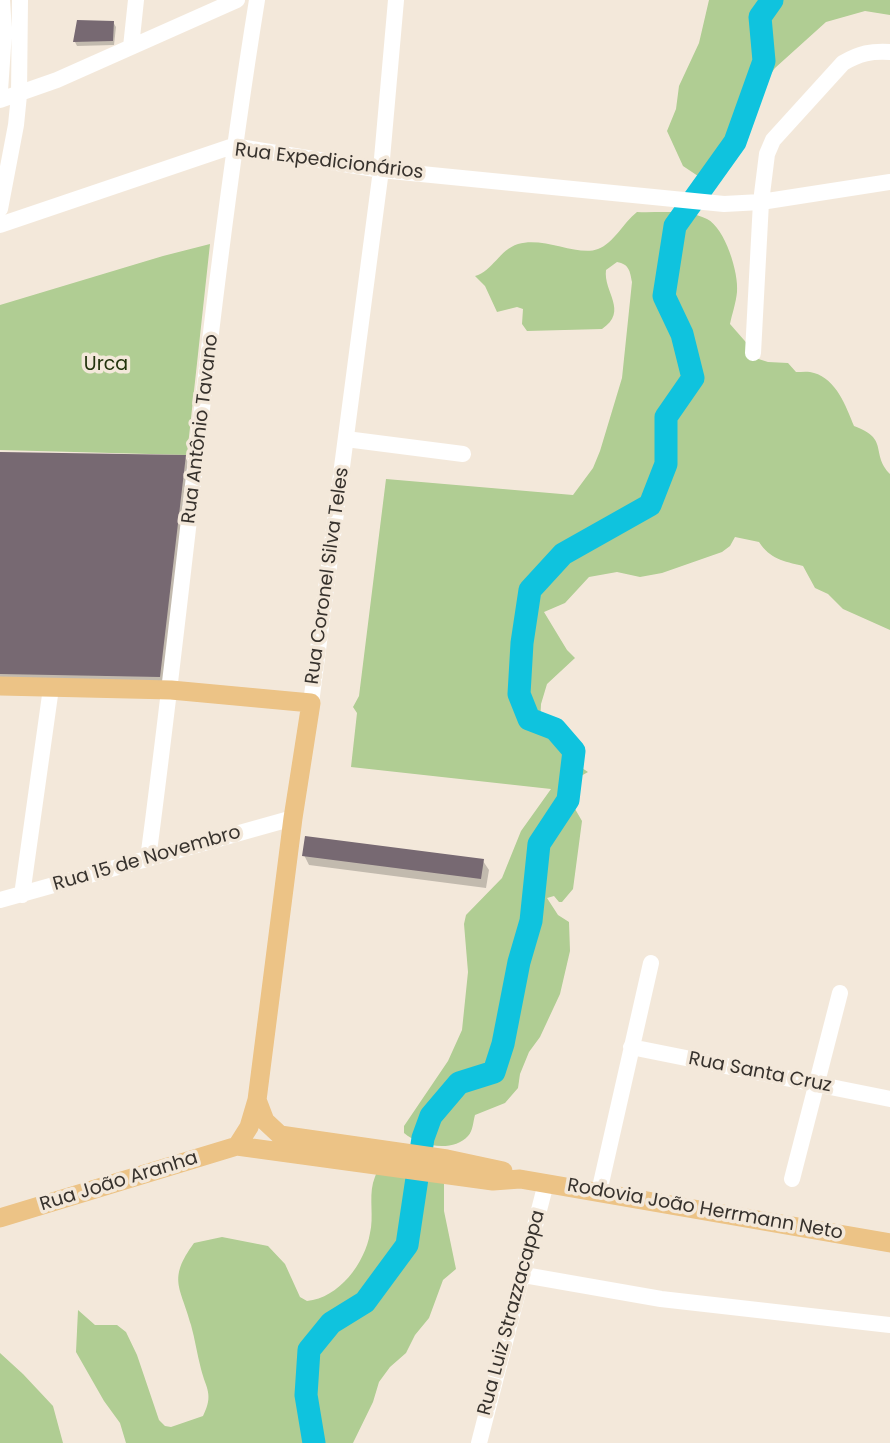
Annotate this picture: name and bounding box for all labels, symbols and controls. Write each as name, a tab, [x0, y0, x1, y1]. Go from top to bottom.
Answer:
street label: Rua Expedicionários	[233, 139, 425, 185]
street label: Rua Antônio Tavano	[178, 333, 224, 525]
park label: Urca	[84, 354, 128, 376]
street label: Rua Coronel Silva Teles	[301, 466, 355, 686]
street label: Rua 15 de Novembro	[51, 821, 243, 897]
street label: Rua Santa Cruz	[687, 1048, 833, 1098]
street label: Rua João Aranha	[37, 1147, 201, 1217]
street label: Rodovia João Herrmann Neto	[565, 1175, 845, 1245]
street label: Rua Luiz Strazzacappa	[474, 1208, 550, 1418]

